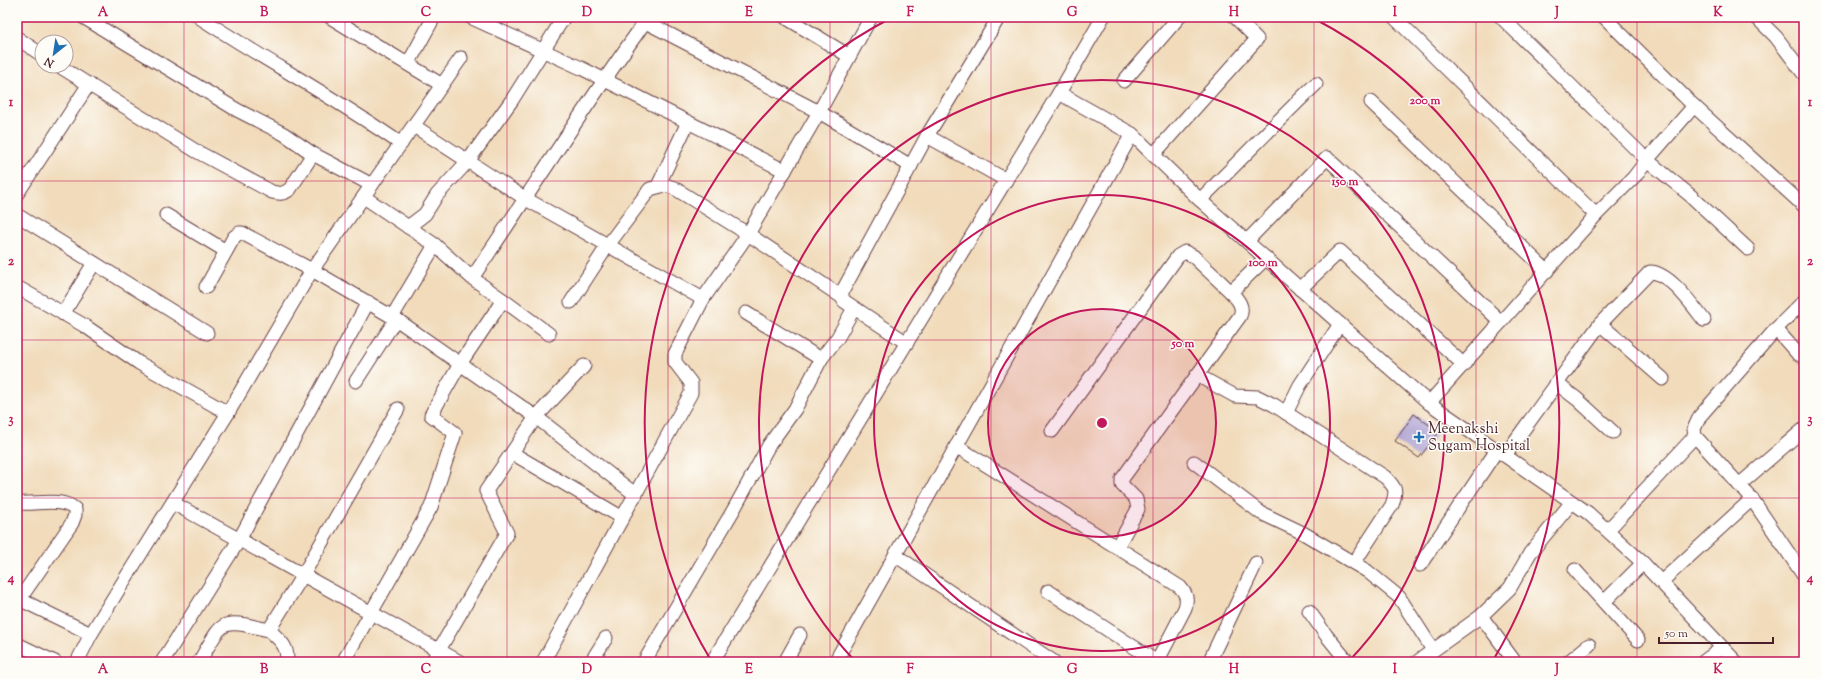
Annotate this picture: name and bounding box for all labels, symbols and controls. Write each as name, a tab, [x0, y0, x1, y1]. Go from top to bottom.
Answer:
text: A	[98, 4, 109, 22]
text: B	[260, 4, 269, 22]
text: C	[421, 4, 431, 22]
text: D	[582, 4, 592, 22]
text: E	[745, 4, 753, 22]
text: F	[906, 4, 914, 22]
text: G	[1067, 4, 1078, 22]
text: H	[1229, 4, 1240, 22]
text: I	[1393, 4, 1398, 22]
text: J	[1554, 4, 1559, 22]
text: K	[1713, 4, 1723, 22]
north arrow	[34, 34, 74, 74]
text: N	[42, 53, 58, 71]
text: 200 m	[1410, 92, 1440, 110]
text: 1	[9, 94, 14, 112]
text: 1	[1808, 94, 1813, 112]
text: 150 m	[1330, 173, 1359, 191]
text: 2	[8, 253, 15, 271]
text: 2	[1807, 253, 1814, 271]
text: 100 m	[1247, 254, 1278, 272]
text: 50 m	[1171, 335, 1195, 353]
text: 3	[8, 411, 14, 429]
text: 3	[1807, 411, 1813, 429]
centre of rings	[1095, 416, 1109, 430]
place label: Meenakshi Sugam Hospital	[1428, 419, 1530, 457]
marker: Meenakshi Sugam Hospital	[1413, 431, 1425, 443]
text: 4	[7, 570, 15, 588]
text: 4	[1806, 570, 1814, 588]
scale bar	[1659, 619, 1773, 645]
text: 50 m	[1664, 625, 1688, 643]
text: A	[98, 661, 109, 679]
text: B	[260, 661, 269, 679]
text: C	[421, 661, 431, 679]
text: D	[582, 661, 592, 679]
text: E	[745, 661, 753, 679]
text: F	[906, 661, 914, 679]
text: G	[1067, 661, 1078, 679]
text: H	[1229, 661, 1240, 679]
text: I	[1393, 661, 1398, 679]
text: J	[1554, 661, 1559, 679]
text: K	[1713, 661, 1723, 679]

